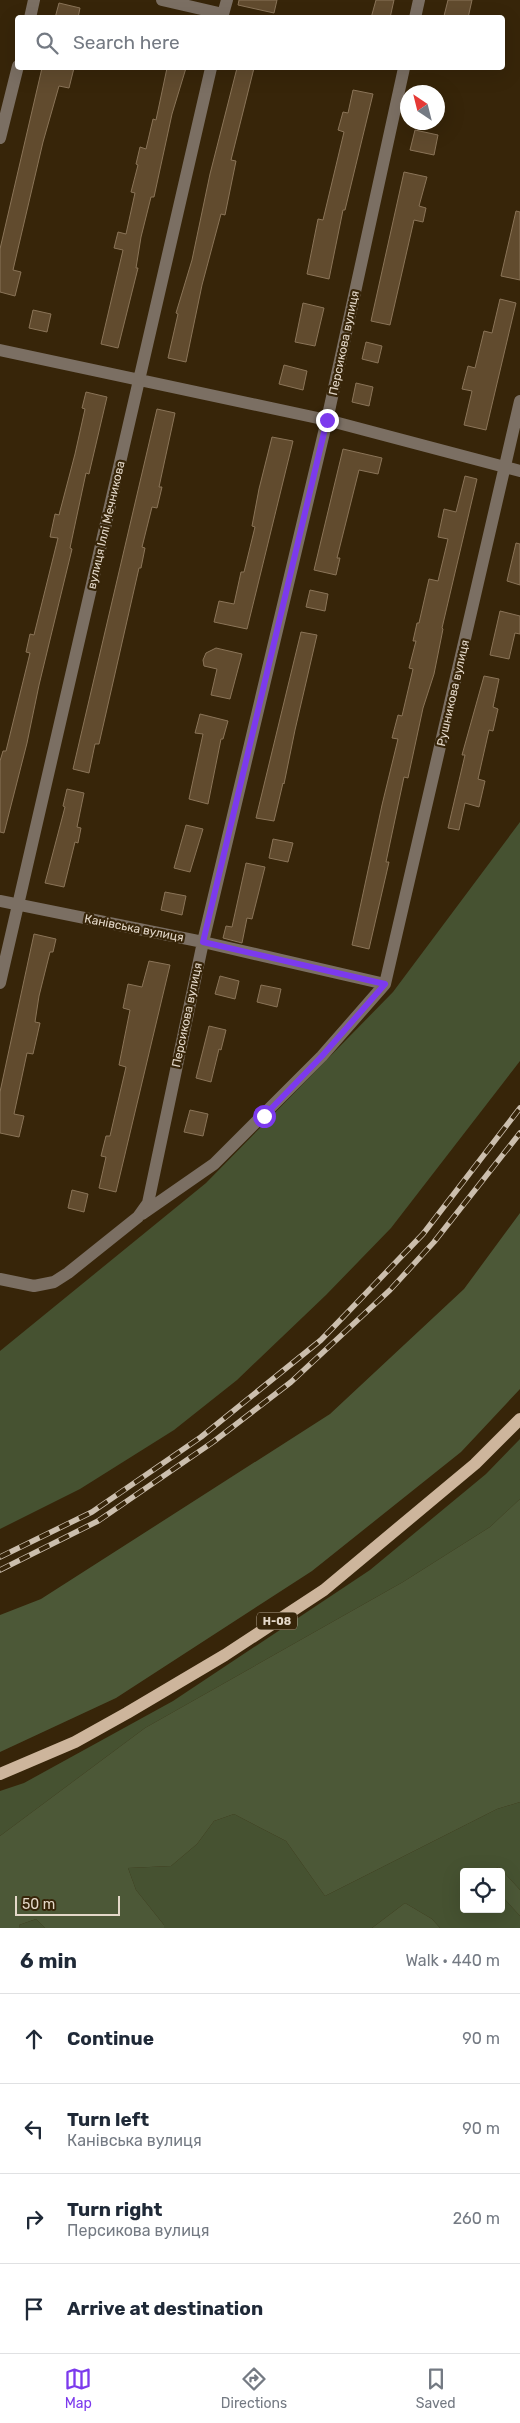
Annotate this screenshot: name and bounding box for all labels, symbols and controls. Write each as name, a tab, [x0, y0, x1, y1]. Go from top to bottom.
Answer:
search box	[15, 15, 505, 70]
icon: search	[33, 29, 61, 57]
text: Search here	[73, 31, 180, 54]
north arrow	[400, 85, 445, 130]
street label: Персикова вулиця	[326, 289, 362, 397]
route end	[316, 409, 339, 432]
street label: вулиця Іллі Мечникова	[84, 460, 128, 590]
street label: Рушникова вулиця	[434, 638, 472, 748]
street label: Канівська вулиця	[83, 911, 185, 945]
street label: Персикова вулиця	[169, 961, 205, 1069]
route start	[253, 1105, 276, 1128]
road number: Н-08	[257, 1612, 297, 1630]
map controls	[460, 1868, 505, 1913]
button: locate	[460, 1868, 505, 1913]
scale bar	[15, 1893, 120, 1916]
text: 50 m	[22, 1896, 55, 1913]
text: 6 min	[20, 1948, 77, 1973]
text: Walk · 440 m	[405, 1951, 500, 1970]
icon: ahead	[20, 2025, 48, 2053]
text: Continue	[67, 2027, 154, 2050]
text: 90 m	[462, 2029, 500, 2048]
text: Turn left	[67, 2108, 149, 2131]
icon: left	[20, 2115, 48, 2143]
text: 90 m	[462, 2119, 500, 2138]
text: Канівська вулиця	[67, 2131, 202, 2150]
text: Turn right	[67, 2198, 162, 2221]
icon: right	[20, 2205, 48, 2233]
text: 260 m	[453, 2209, 500, 2228]
text: Персикова вулиця	[67, 2221, 209, 2240]
icon: arrive	[20, 2295, 48, 2323]
text: Arrive at destination	[67, 2297, 263, 2320]
tab: Map	[64, 2365, 92, 2412]
tab: Directions	[221, 2365, 287, 2412]
tab: Saved	[416, 2365, 456, 2412]

